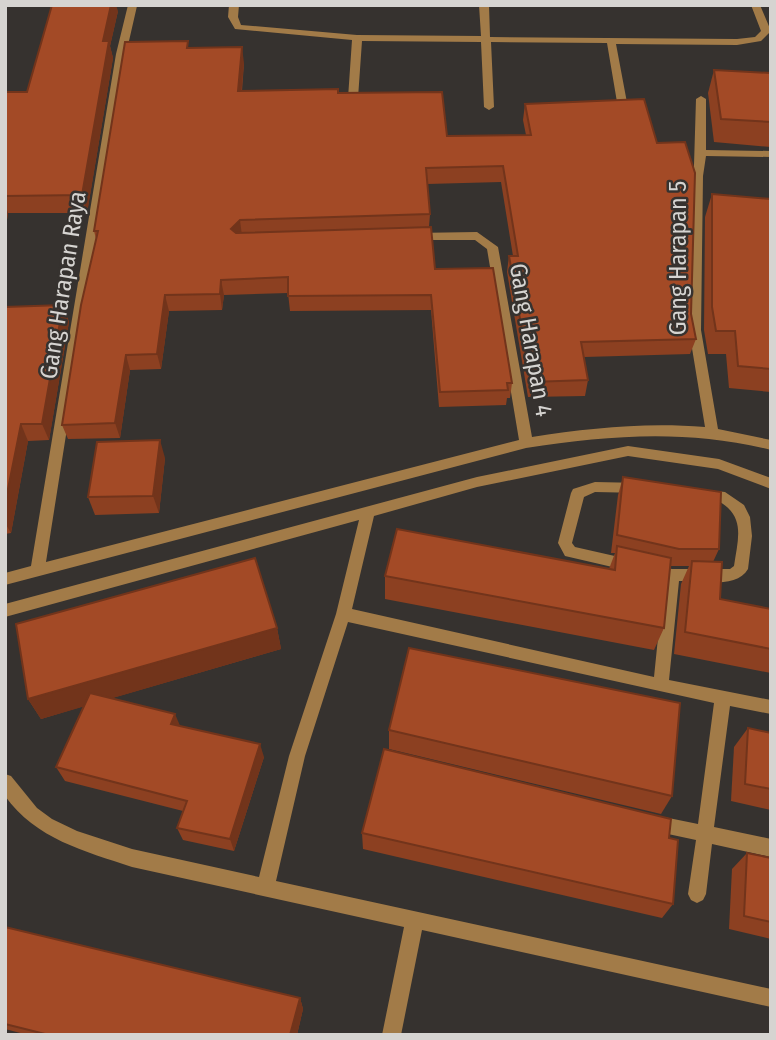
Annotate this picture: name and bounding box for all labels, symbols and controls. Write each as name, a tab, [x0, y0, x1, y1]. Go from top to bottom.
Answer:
street label: Gang Harapan 5	[664, 181, 692, 335]
street label: Gang Harapan Raya	[34, 189, 92, 381]
street label: Gang Harapan 4	[504, 261, 558, 419]

